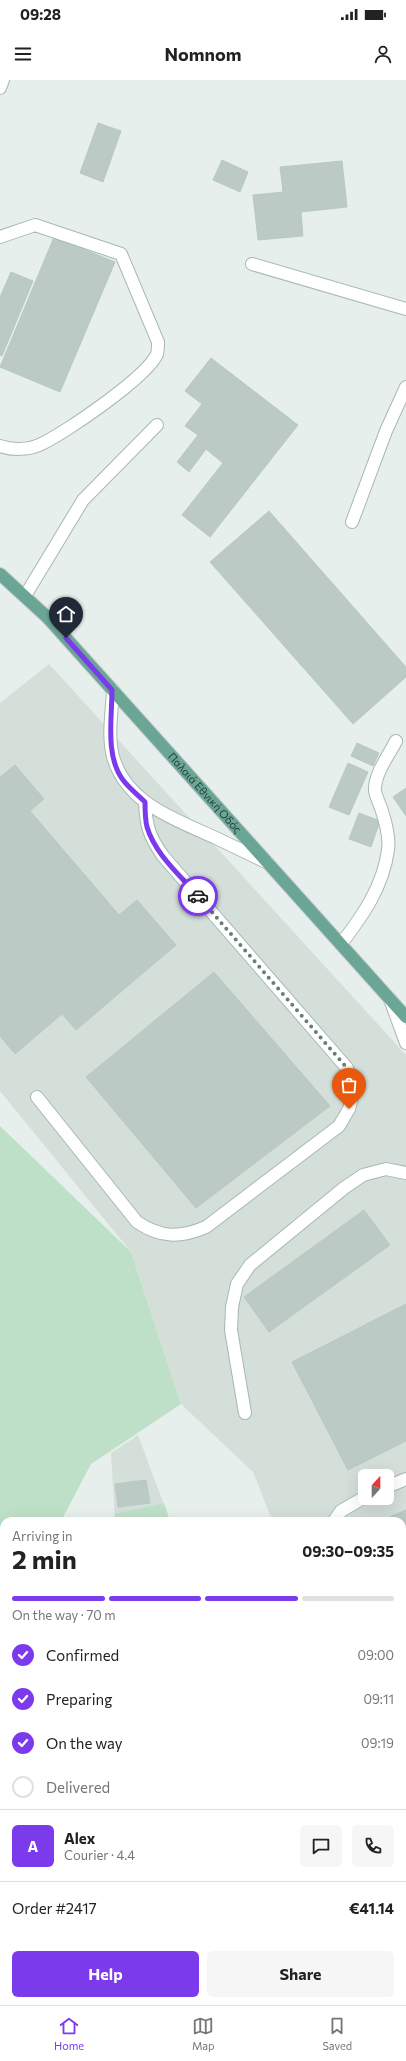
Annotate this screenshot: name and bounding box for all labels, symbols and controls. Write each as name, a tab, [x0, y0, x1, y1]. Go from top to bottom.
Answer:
text: 09:28	[20, 5, 61, 23]
icon: menu	[12, 43, 34, 65]
text: Nomnom	[165, 43, 241, 65]
icon: person	[372, 43, 394, 65]
pin	[49, 597, 83, 638]
icon: home	[55, 603, 77, 625]
street label: Παλαιά Εθνική Οδός	[166, 750, 245, 835]
courier	[178, 876, 218, 916]
icon: car	[187, 885, 209, 907]
pin	[332, 1068, 366, 1109]
icon: bag	[338, 1074, 360, 1096]
north arrow	[358, 1469, 394, 1505]
map controls	[358, 1469, 394, 1505]
text: Arriving in	[12, 1528, 72, 1544]
text: 09:30–09:35	[302, 1542, 394, 1560]
text: 2 min	[12, 1543, 77, 1574]
text: On the way · 70 m	[12, 1607, 116, 1623]
icon: check	[12, 1644, 34, 1666]
text: Confirmed	[46, 1646, 119, 1664]
text: 09:00	[358, 1647, 394, 1663]
icon: check	[12, 1688, 34, 1710]
text: Preparing	[46, 1690, 112, 1708]
text: 09:11	[363, 1691, 394, 1707]
icon: check	[12, 1732, 34, 1754]
text: On the way	[46, 1734, 123, 1752]
text: 09:19	[361, 1735, 394, 1751]
text: Delivered	[46, 1778, 110, 1796]
button: chat	[300, 1825, 342, 1867]
button: phone	[352, 1825, 394, 1867]
text: Alex	[64, 1829, 95, 1847]
text: A	[28, 1837, 38, 1855]
text: Courier · 4.4	[64, 1847, 135, 1863]
text: Order #2417	[12, 1899, 97, 1917]
text: €41.14	[349, 1899, 394, 1917]
button: Help	[12, 1951, 199, 1997]
button: Share	[207, 1951, 394, 1997]
tab: Home	[54, 2015, 84, 2052]
tab: Map	[192, 2015, 215, 2052]
tab: Saved	[322, 2015, 352, 2052]

